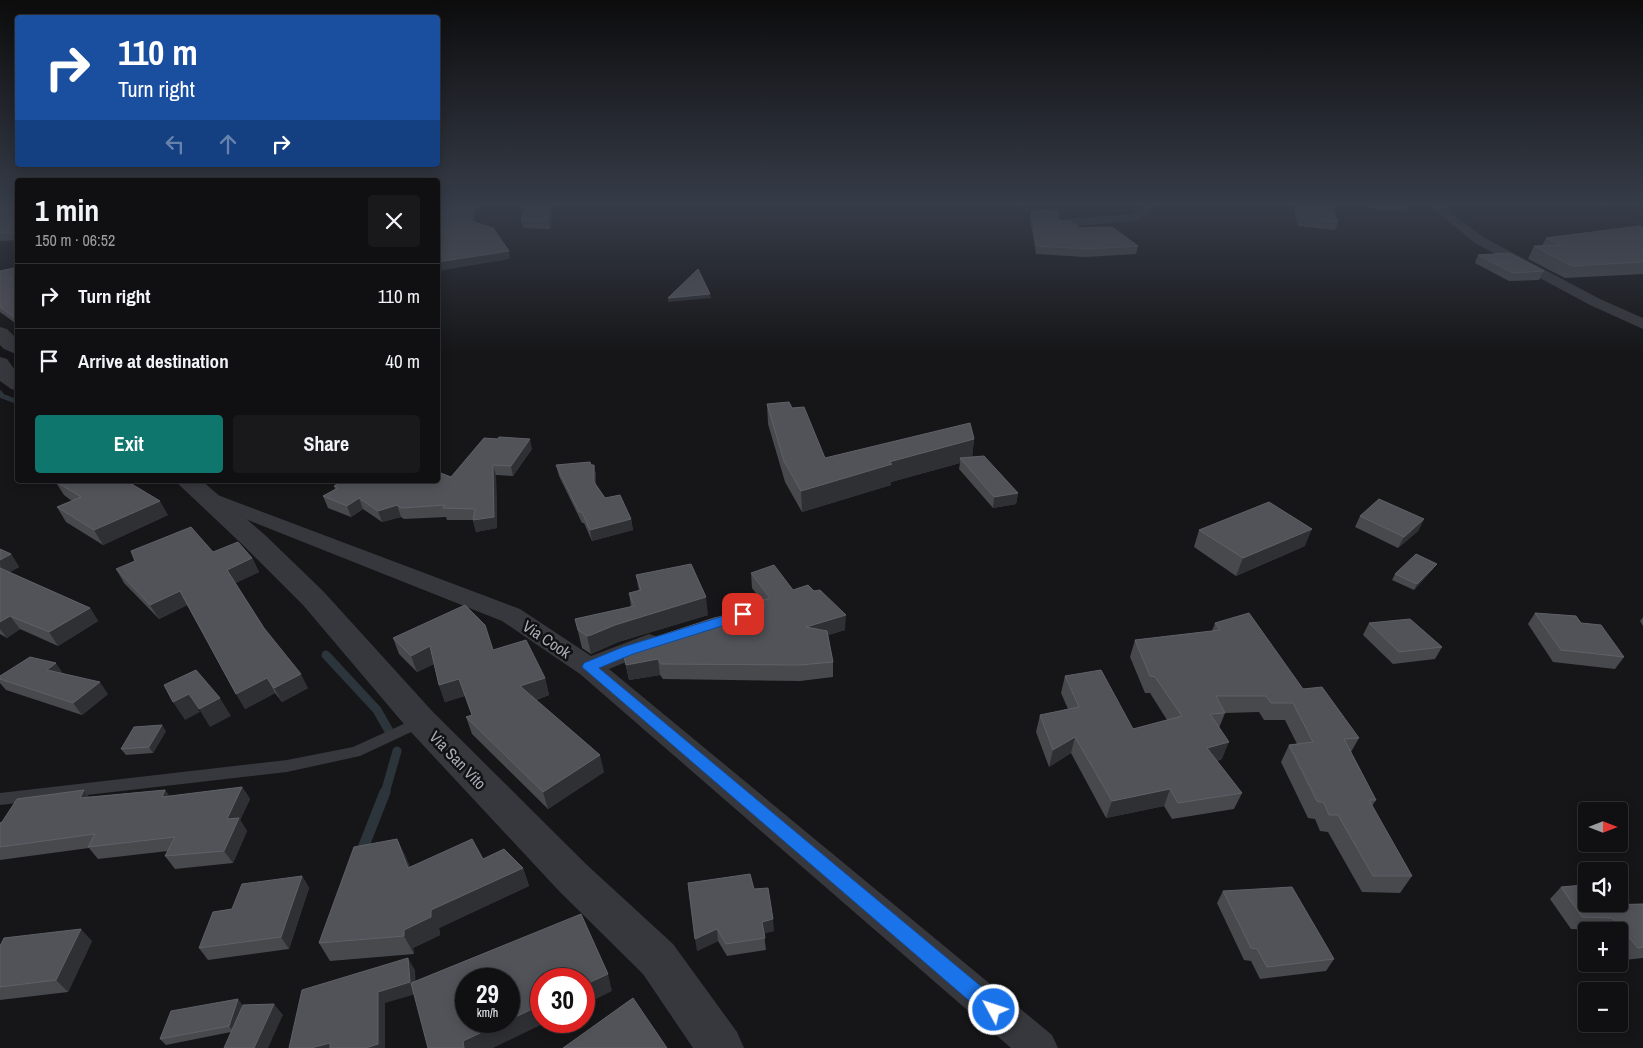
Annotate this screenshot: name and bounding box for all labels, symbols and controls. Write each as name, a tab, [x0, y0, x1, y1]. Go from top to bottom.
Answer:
text: 110 m	[118, 29, 198, 76]
icon: right	[35, 35, 100, 100]
text: Turn right	[118, 74, 195, 104]
icon: left	[161, 130, 189, 158]
icon: ahead	[214, 130, 242, 158]
icon: right	[267, 130, 295, 158]
text: 1 min	[35, 190, 99, 230]
button: close	[368, 195, 420, 247]
text: 150 m · 06:52	[35, 229, 115, 251]
icon: right	[35, 282, 63, 310]
text: Turn right	[78, 283, 150, 309]
text: 110 m	[378, 283, 420, 309]
icon: arrive	[35, 347, 63, 375]
text: Arrive at destination	[78, 348, 229, 374]
text: 40 m	[385, 348, 420, 374]
button: Exit	[35, 415, 223, 473]
button: Share	[233, 415, 420, 473]
pin	[722, 593, 764, 635]
icon: arrive	[729, 600, 757, 628]
street label: Via Cook	[519, 615, 576, 663]
street label: Via San Vito	[425, 726, 491, 794]
north arrow	[1578, 802, 1628, 852]
map controls	[1578, 802, 1628, 1032]
button: sound	[1578, 862, 1628, 912]
button: +	[1578, 922, 1628, 972]
speed limit sign: 30	[530, 968, 595, 1033]
text: 29	[476, 977, 499, 1011]
button: −	[1578, 982, 1628, 1032]
position arrow	[967, 983, 1019, 1035]
text: km/h	[477, 1005, 498, 1021]

